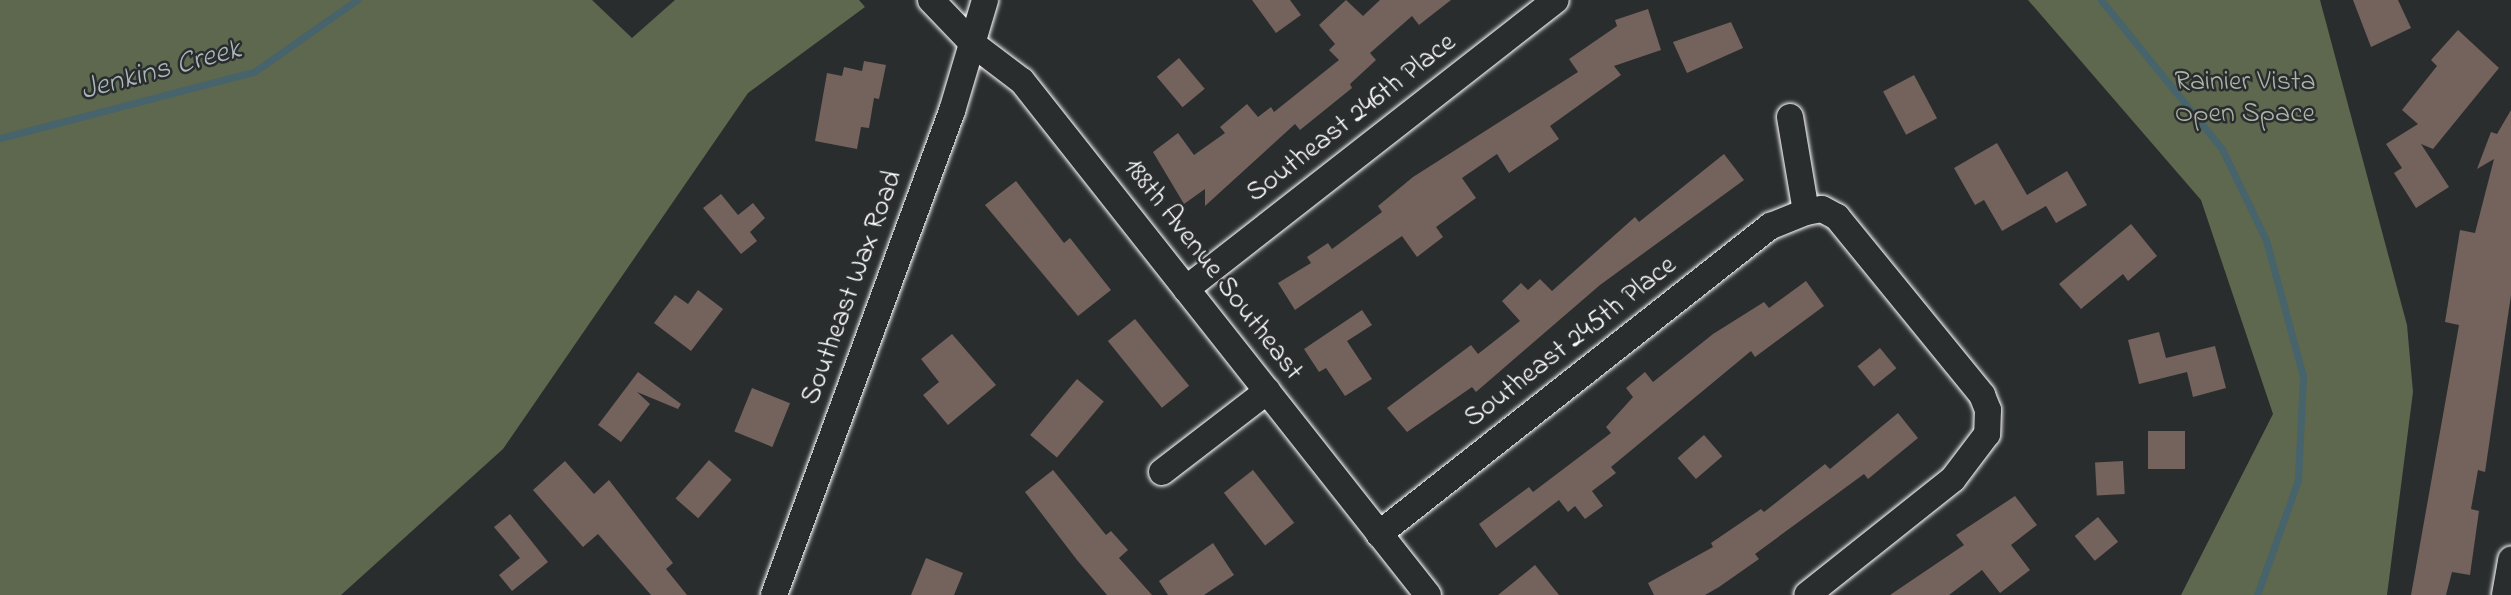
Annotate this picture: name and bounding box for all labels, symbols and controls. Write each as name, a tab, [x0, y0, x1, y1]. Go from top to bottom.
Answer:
street label: Southeast 246th Place	[1241, 27, 1463, 211]
water label: Jenkins Creek	[77, 32, 245, 110]
park label: Rainier Vista Open Space	[2174, 66, 2316, 132]
street label: 188th Avenue Southeast	[1115, 152, 1309, 388]
street label: Southeast Wax Road	[795, 166, 911, 410]
street label: Southeast 245th Place	[1458, 250, 1684, 436]

